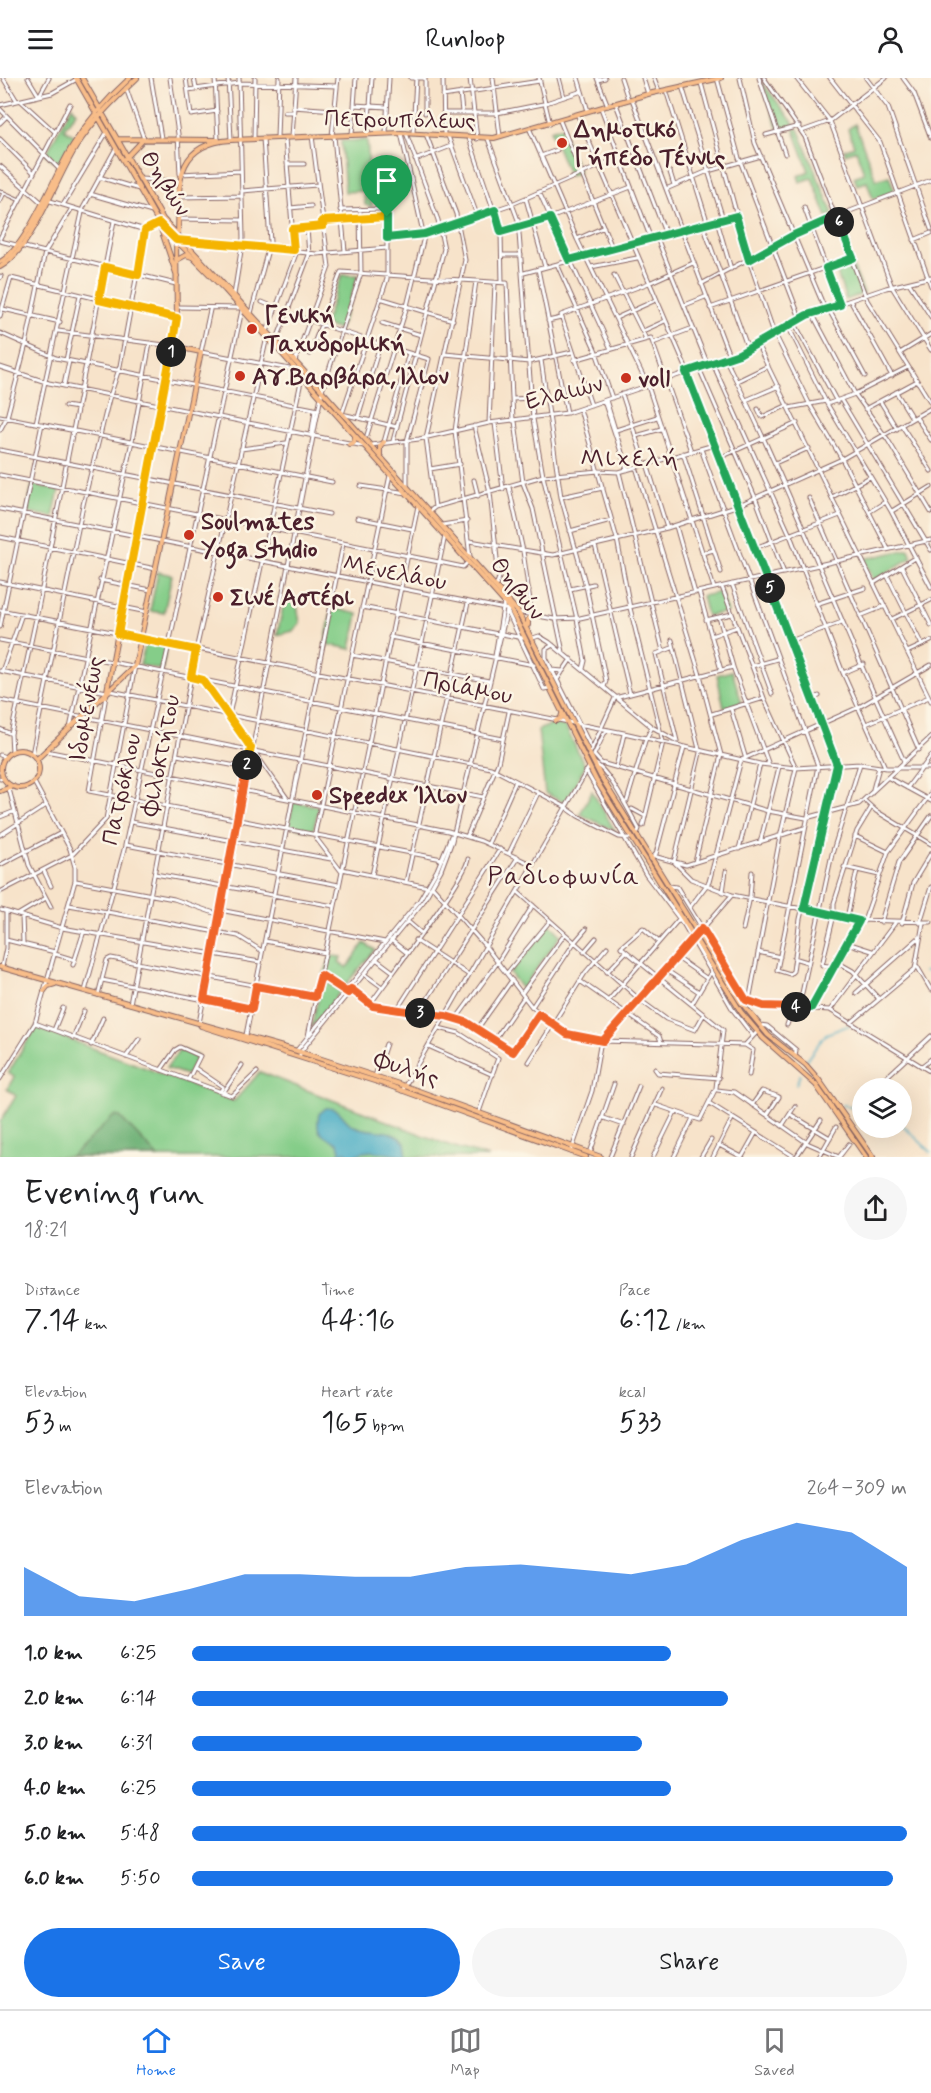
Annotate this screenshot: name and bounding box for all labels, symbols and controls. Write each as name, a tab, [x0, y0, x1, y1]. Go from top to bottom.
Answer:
text: Runloop	[425, 22, 506, 57]
icon: menu	[24, 23, 57, 56]
icon: person	[874, 23, 907, 56]
street label: Πετρουπόλεως	[324, 104, 476, 137]
place label: Δημοτικό Γήπεδο Τέννις	[573, 115, 726, 174]
marker: Δημοτικό Γήπεδο Τέννις	[555, 136, 569, 150]
street label: Θηβών	[132, 145, 197, 223]
pin	[361, 155, 412, 217]
icon: arrive	[370, 164, 403, 197]
pin: 6	[824, 207, 854, 237]
text: 6	[835, 211, 843, 232]
place label: Γενική Ταχυδρομική	[263, 301, 405, 360]
marker: Γενική Ταχυδρομική	[245, 322, 259, 336]
pin: 1	[156, 337, 186, 367]
text: 1	[167, 341, 175, 362]
place label: Αγ.Βαρβάρα,Ίλιον	[252, 362, 449, 393]
place label: voll	[638, 364, 670, 395]
marker: Αγ.Βαρβάρα,Ίλιον	[233, 369, 247, 383]
street label: Ελαιών	[522, 369, 606, 418]
marker: voll	[619, 371, 633, 385]
district label: Μιχελή	[580, 442, 680, 476]
place label: Soulmates Yoga Studio	[201, 507, 318, 569]
marker: Soulmates Yoga Studio	[182, 528, 196, 542]
street label: Μενελάου	[340, 548, 449, 599]
street label: Θηβών	[482, 551, 551, 627]
pin: 5	[755, 573, 785, 603]
text: 5	[765, 577, 775, 598]
place label: Σινέ Αστέρι	[230, 582, 355, 614]
marker: Σινέ Αστέρι	[211, 590, 225, 604]
street label: Ιδομενέως	[62, 654, 112, 765]
street label: Πριάμου	[420, 665, 515, 712]
street label: Φιλοκτήτου	[134, 692, 188, 819]
street label: Πατρόκλου	[95, 730, 149, 848]
pin: 2	[232, 750, 262, 780]
text: 2	[243, 754, 251, 775]
place label: Speedex Ίλιον	[329, 781, 467, 812]
marker: Speedex Ίλιον	[310, 788, 324, 802]
district label: Ραδιοφωνία	[487, 860, 641, 894]
pin: 4	[781, 992, 811, 1022]
text: 4	[791, 996, 801, 1017]
pin: 3	[405, 998, 435, 1028]
text: 3	[416, 1002, 424, 1023]
street label: Φυλής	[369, 1044, 443, 1095]
map controls	[852, 1078, 912, 1138]
button: layers	[852, 1078, 912, 1138]
text: Evening run	[24, 1172, 204, 1216]
button: share	[844, 1177, 907, 1240]
text: 18:21	[24, 1217, 68, 1244]
text: Distance	[24, 1280, 80, 1301]
text: Time	[321, 1280, 355, 1301]
text: Pace	[619, 1280, 651, 1301]
text: 7.14	[24, 1301, 80, 1340]
text: 44:16	[321, 1301, 395, 1340]
text: 6:12	[619, 1301, 671, 1340]
text: km	[80, 1314, 108, 1335]
text: /km	[671, 1314, 706, 1335]
text: Elevation	[24, 1382, 87, 1403]
text: Heart rate	[321, 1382, 393, 1403]
text: kcal	[619, 1382, 646, 1403]
text: 53	[24, 1403, 55, 1442]
text: 165	[321, 1403, 368, 1442]
text: 533	[619, 1403, 662, 1442]
text: m	[55, 1416, 72, 1437]
text: bpm	[368, 1416, 405, 1437]
text: Elevation	[24, 1475, 103, 1502]
text: 264–309 m	[807, 1475, 907, 1502]
text: 1.0 km	[24, 1640, 83, 1667]
text: 6:25	[120, 1640, 156, 1667]
text: 2.0 km	[24, 1685, 84, 1712]
text: 6:14	[120, 1685, 157, 1712]
text: 3.0 km	[24, 1730, 83, 1757]
text: 6:31	[120, 1730, 153, 1757]
text: 4.0 km	[24, 1775, 86, 1802]
text: 6:25	[120, 1775, 156, 1802]
text: 5.0 km	[24, 1820, 86, 1847]
text: 5:48	[120, 1820, 160, 1847]
text: 6.0 km	[24, 1865, 84, 1892]
text: 5:50	[120, 1865, 161, 1892]
button: Save	[24, 1928, 460, 1997]
button: Share	[472, 1928, 907, 1997]
tab: Home	[136, 2024, 176, 2081]
tab: Map	[449, 2024, 482, 2081]
tab: Saved	[754, 2024, 795, 2081]

